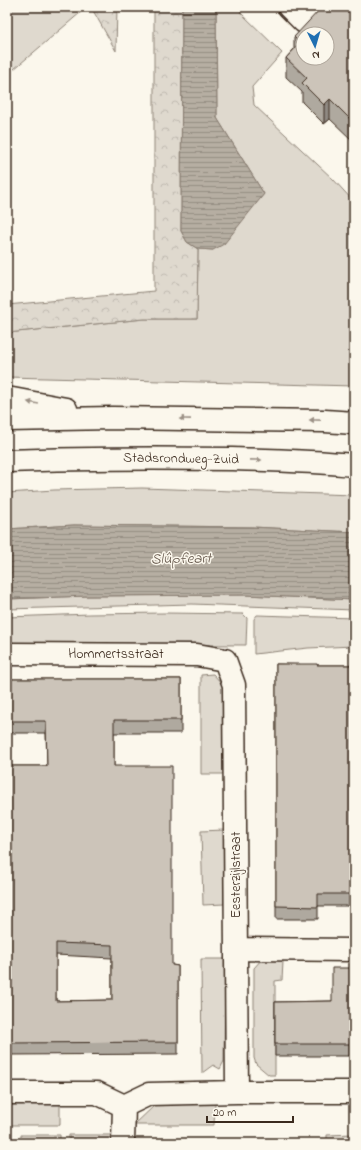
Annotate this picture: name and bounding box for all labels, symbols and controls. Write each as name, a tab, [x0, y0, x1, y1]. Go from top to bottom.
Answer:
north arrow	[295, 26, 335, 66]
text: N	[311, 47, 320, 63]
one-way arrow	[27, 400, 39, 406]
one-way arrow	[178, 416, 191, 422]
one-way arrow	[309, 417, 321, 424]
street label: Stadsrondweg-Zuid	[123, 447, 239, 472]
one-way arrow	[250, 457, 263, 463]
water label: Slûpfeart	[151, 547, 213, 571]
street label: Hommertsstraat	[68, 644, 164, 665]
street label: Eesterzijlstraat	[226, 831, 247, 918]
scale bar	[207, 1098, 293, 1124]
text: 20 m	[213, 1104, 236, 1122]

